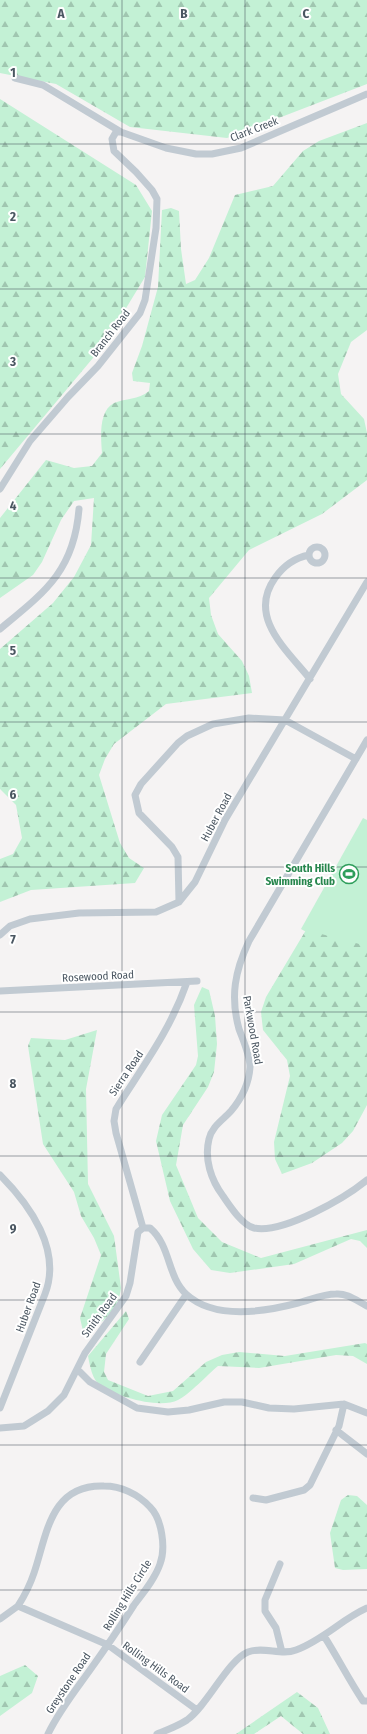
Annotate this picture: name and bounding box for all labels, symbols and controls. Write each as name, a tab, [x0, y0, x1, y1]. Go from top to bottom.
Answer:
text: A	[56, 6, 65, 21]
text: B	[180, 6, 188, 21]
text: C	[303, 6, 310, 21]
text: 1	[10, 65, 16, 80]
street label: Clark Creek	[228, 114, 281, 145]
text: 2	[9, 209, 16, 224]
street label: Branch Road	[88, 307, 133, 360]
text: 3	[9, 354, 16, 369]
text: 4	[10, 498, 17, 513]
text: 5	[10, 643, 16, 658]
text: 6	[10, 787, 17, 802]
street label: Huber Road	[198, 791, 235, 844]
place label: South Hills Swimming Club	[265, 862, 335, 888]
sports icon: South Hills Swimming Club	[338, 863, 360, 885]
text: 7	[10, 932, 16, 947]
street label: Rosewood Road	[62, 968, 134, 985]
street label: Parkwood Road	[240, 995, 265, 1065]
street label: Sierra Road	[107, 1048, 146, 1098]
text: 8	[10, 1076, 17, 1091]
text: 9	[10, 1221, 17, 1236]
street label: Huber Road	[13, 1280, 44, 1334]
street label: Smith Road	[79, 1291, 120, 1340]
street label: Rolling Hills Circle	[100, 1557, 154, 1633]
street label: Rolling Hills Road	[120, 1639, 192, 1696]
street label: Greystone Road	[43, 1650, 94, 1716]

